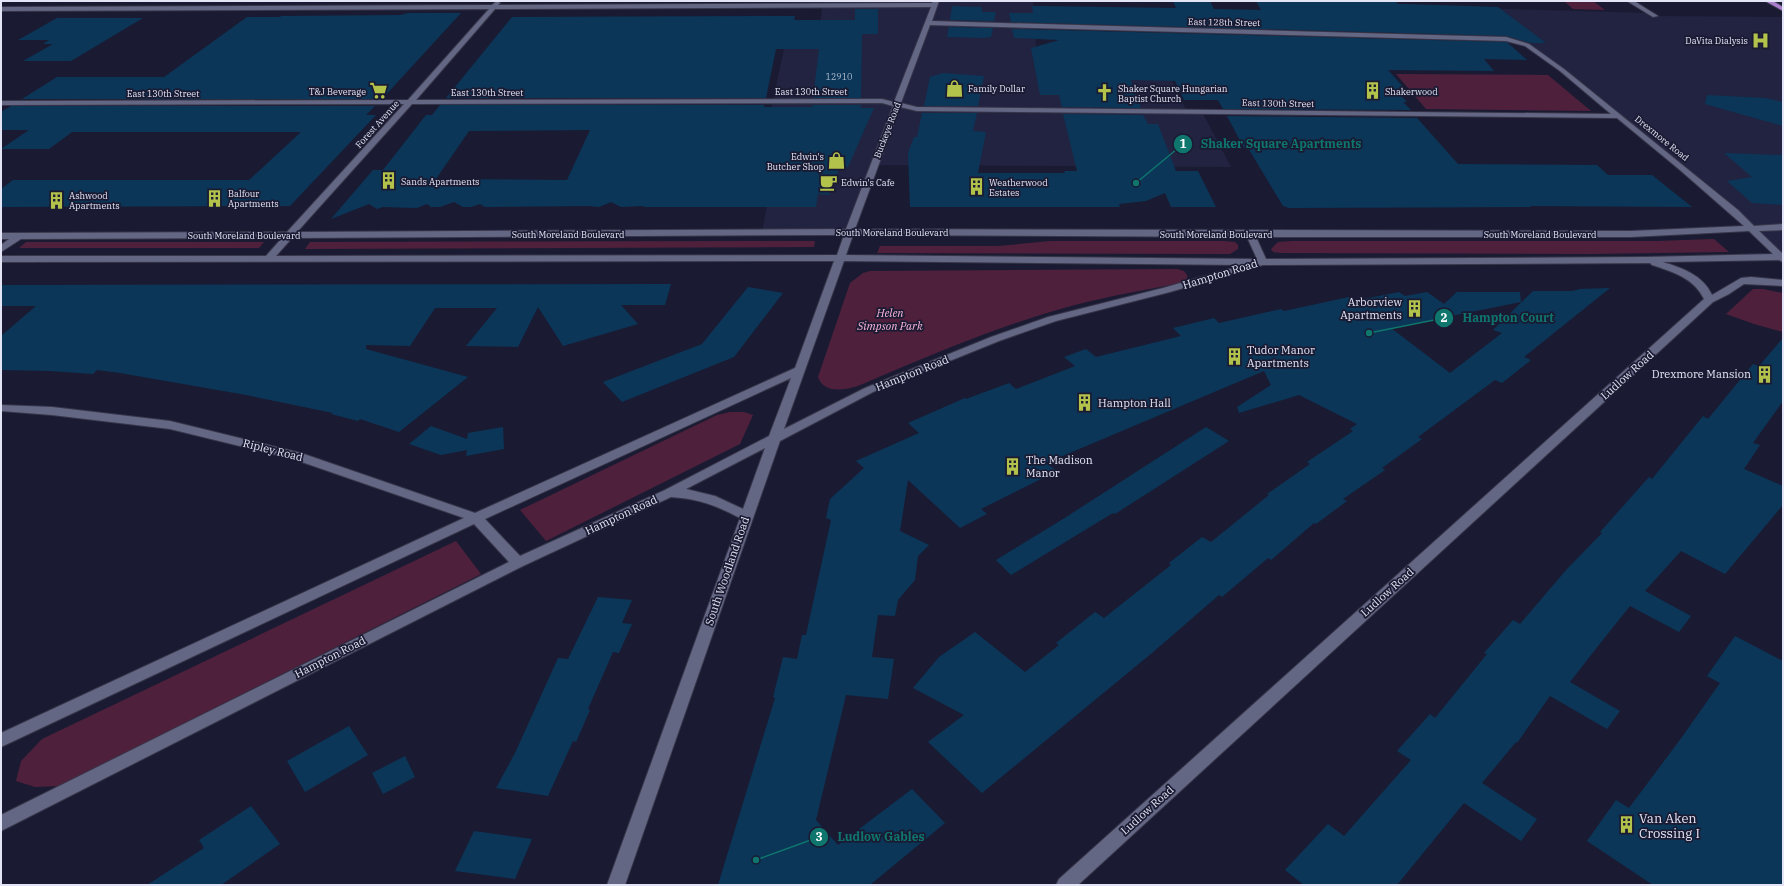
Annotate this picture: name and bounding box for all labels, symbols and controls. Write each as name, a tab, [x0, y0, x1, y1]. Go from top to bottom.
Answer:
street label: East 128th Street	[1188, 16, 1260, 28]
hospital icon: DaVita Dialysis	[1751, 30, 1771, 50]
place label: DaVita Dialysis	[1685, 35, 1748, 46]
house number: 12910	[825, 71, 853, 82]
shop icon: Family Dollar	[945, 78, 965, 98]
supermarket icon: T&J Beverage	[369, 81, 389, 101]
building icon: Shakerwood	[1362, 81, 1382, 101]
place label: Family Dollar	[968, 83, 1025, 94]
church icon: Shaker Square Hungarian Baptist Church	[1095, 83, 1115, 103]
place label: Shaker Square Hungarian Baptist Church	[1118, 83, 1228, 104]
place label: T&J Beverage	[309, 86, 366, 97]
street label: East 130th Street	[775, 86, 847, 97]
place label: Shakerwood	[1385, 86, 1438, 97]
street label: East 130th Street	[451, 87, 523, 98]
street label: East 130th Street	[127, 88, 199, 99]
street label: East 130th Street	[1242, 97, 1314, 109]
street label: Forest Avenue	[353, 98, 401, 150]
street label: Buckeye Road	[871, 100, 903, 160]
street label: Drexmore Road	[1633, 113, 1692, 163]
callout: Shaker Square Apartments	[1173, 132, 1369, 156]
text: 1	[1179, 136, 1187, 151]
text: Shaker Square Apartments	[1201, 136, 1361, 151]
place label: Edwin's Butcher Shop	[767, 151, 824, 172]
shop icon: Edwin's Butcher Shop	[827, 151, 847, 171]
building icon: Sands Apartments	[378, 171, 398, 191]
cafe icon: Edwin's Cafe	[818, 172, 838, 192]
place label: Sands Apartments	[401, 176, 480, 187]
place label: Edwin's Cafe	[841, 177, 895, 188]
building icon: Weatherwood Estates	[966, 177, 986, 197]
place label: Weatherwood Estates	[989, 177, 1048, 198]
building icon: Balfour Apartments	[205, 188, 225, 208]
place label: Balfour Apartments	[228, 188, 279, 209]
building icon: Ashwood Apartments	[46, 190, 66, 210]
place label: Ashwood Apartments	[69, 190, 120, 211]
street label: South Moreland Boulevard	[836, 227, 949, 238]
street label: South Moreland Boulevard	[512, 229, 625, 240]
street label: South Moreland Boulevard	[1160, 229, 1273, 240]
street label: South Moreland Boulevard	[1484, 229, 1597, 240]
street label: South Moreland Boulevard	[188, 230, 301, 241]
street label: Hampton Road	[1181, 256, 1260, 292]
place label: Arborview Apartments	[1340, 295, 1402, 322]
building icon: Arborview Apartments	[1405, 298, 1425, 318]
park label: Helen Simpson Park	[856, 306, 923, 333]
callout: Hampton Court	[1434, 306, 1562, 330]
text: 2	[1440, 310, 1448, 325]
text: Hampton Court	[1462, 310, 1554, 325]
place label: Tudor Manor Apartments	[1247, 343, 1315, 370]
building icon: Tudor Manor Apartments	[1224, 346, 1244, 366]
street label: Ludlow Road	[1598, 347, 1657, 403]
street label: Hampton Road	[873, 352, 951, 394]
building icon: Drexmore Mansion	[1754, 364, 1774, 384]
place label: Drexmore Mansion	[1652, 367, 1751, 381]
building icon: Hampton Hall	[1075, 393, 1095, 413]
place label: Hampton Hall	[1098, 396, 1171, 410]
street label: Ripley Road	[242, 436, 305, 464]
place label: The Madison Manor	[1026, 453, 1093, 480]
building icon: The Madison Manor	[1003, 456, 1023, 476]
street label: Hampton Road	[583, 492, 659, 538]
street label: South Woodland Road	[702, 515, 752, 627]
street label: Ludlow Road	[1358, 564, 1417, 620]
street label: Hampton Road	[292, 633, 368, 681]
street label: Ludlow Road	[1118, 782, 1177, 838]
place label: Van Aken Crossing I	[1639, 810, 1700, 842]
building icon: Van Aken Crossing I	[1616, 815, 1636, 835]
callout: Ludlow Gables	[809, 825, 932, 849]
text: 3	[815, 829, 823, 844]
text: Ludlow Gables	[837, 829, 925, 844]

